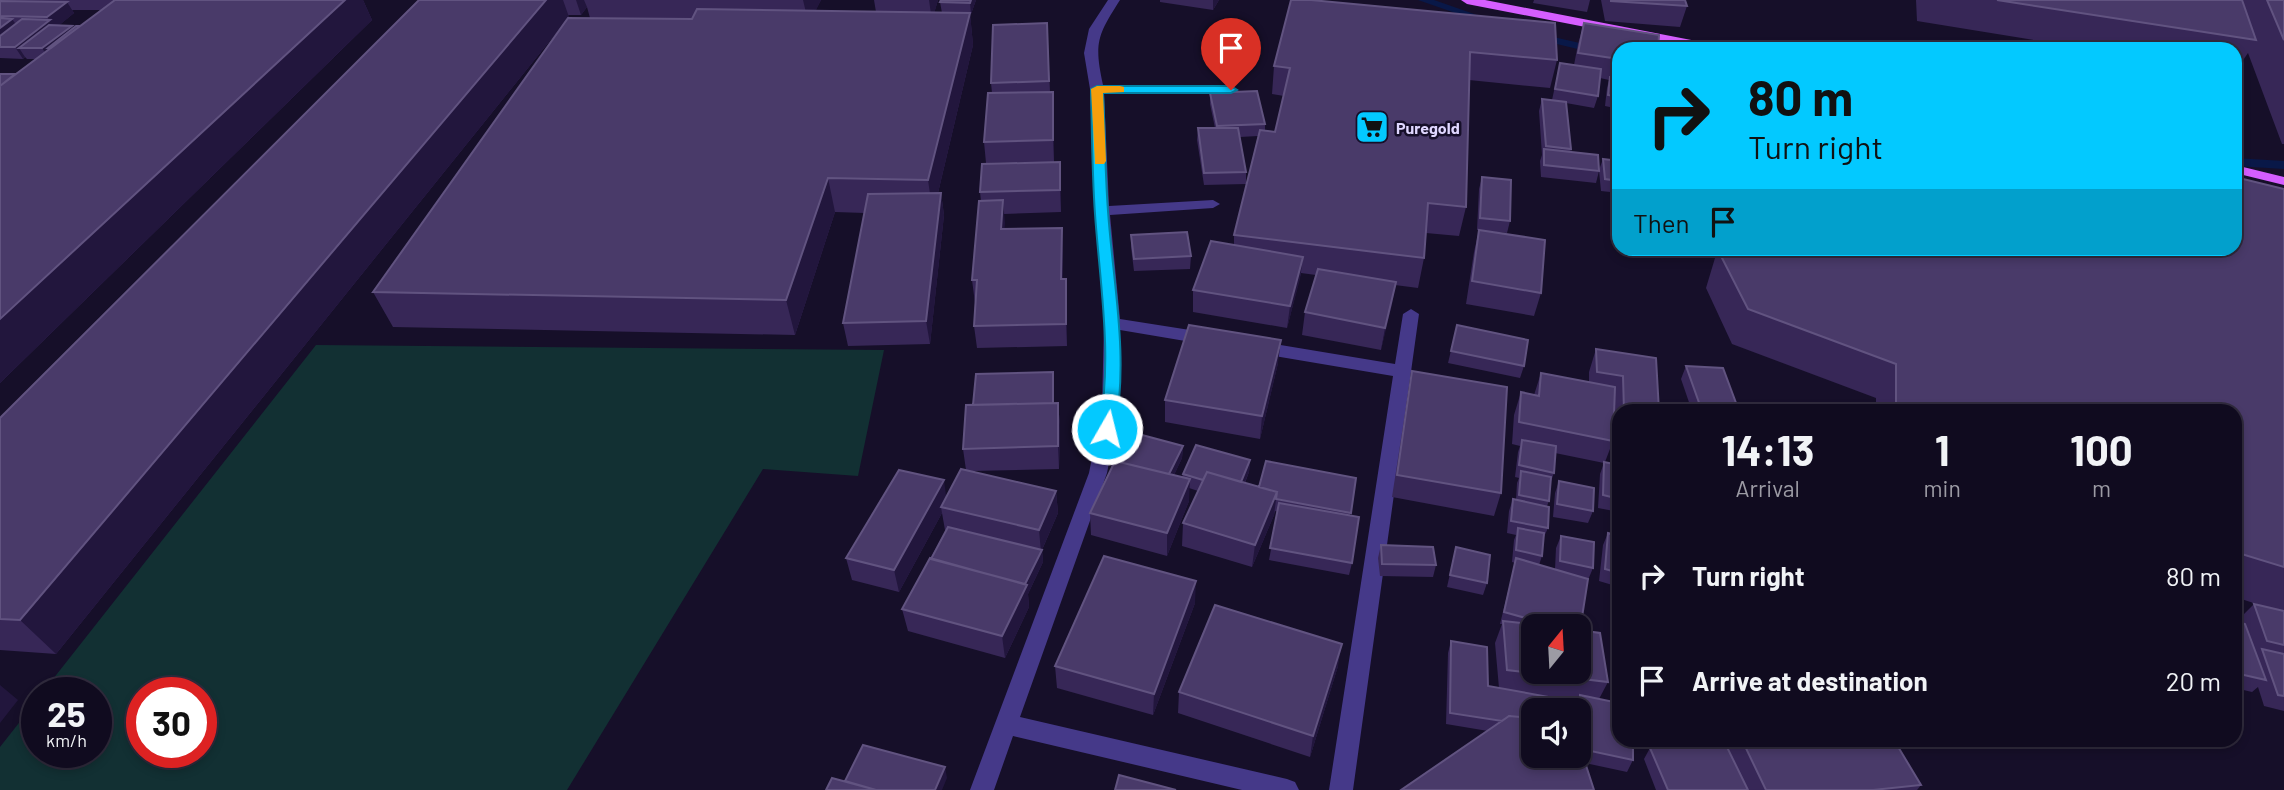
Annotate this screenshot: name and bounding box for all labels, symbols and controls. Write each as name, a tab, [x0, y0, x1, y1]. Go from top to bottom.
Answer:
pin	[1201, 18, 1261, 90]
icon: arrive	[1212, 29, 1250, 67]
text: 80 m	[1748, 67, 1853, 126]
icon: right	[1633, 70, 1724, 161]
supermarket icon: Puregold	[1353, 108, 1391, 146]
place label: Puregold	[1396, 118, 1460, 137]
text: Turn right	[1748, 127, 1883, 165]
icon: arrive	[1704, 203, 1742, 241]
text: Then	[1633, 207, 1690, 238]
position arrow	[1070, 392, 1144, 466]
text: 14:13	[1721, 424, 1814, 474]
text: 1	[1935, 424, 1950, 474]
text: 100	[2070, 424, 2133, 474]
text: Arrival	[1736, 474, 1800, 502]
text: min	[1924, 474, 1961, 502]
text: m	[2092, 474, 2111, 502]
icon: right	[1633, 557, 1671, 595]
text: Turn right	[1692, 560, 1805, 591]
text: 80 m	[2166, 560, 2221, 591]
north arrow	[1521, 614, 1591, 684]
map controls	[1521, 614, 1591, 768]
icon: arrive	[1633, 662, 1671, 700]
text: Arrive at destination	[1692, 665, 1928, 696]
text: 20 m	[2166, 665, 2221, 696]
speed limit sign: 30	[126, 677, 217, 768]
text: 25	[47, 692, 86, 734]
button: sound	[1521, 698, 1591, 768]
text: km/h	[46, 729, 87, 751]

